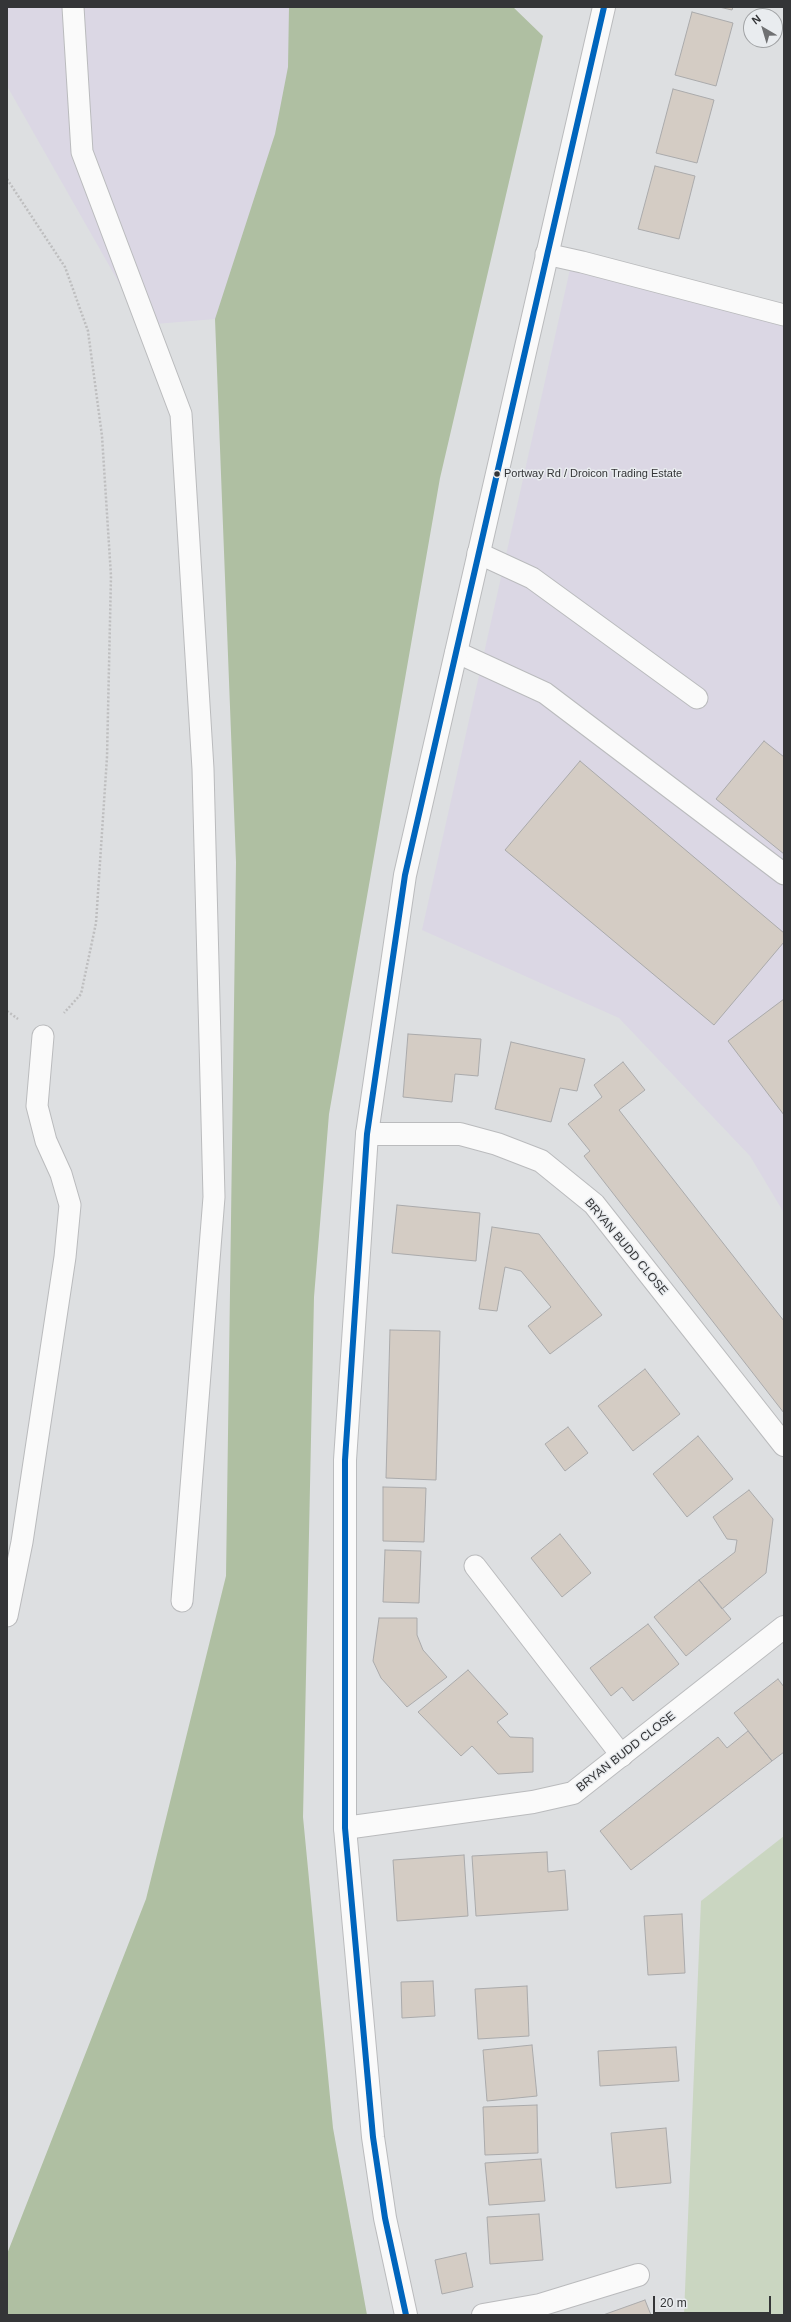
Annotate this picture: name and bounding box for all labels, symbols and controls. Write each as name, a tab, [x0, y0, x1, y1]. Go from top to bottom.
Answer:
north arrow	[743, 8, 783, 48]
text: N	[749, 12, 763, 27]
place label: Portway Rd / Droicon Trading Estate	[504, 467, 682, 481]
marker: Portway Rd / Droicon Trading Estate	[492, 469, 502, 479]
street label: BRYAN BUDD CLOSE	[581, 1196, 671, 1298]
street label: BRYAN BUDD CLOSE	[574, 1709, 678, 1795]
scale bar	[655, 2288, 773, 2314]
text: 20 m	[660, 2296, 687, 2310]

